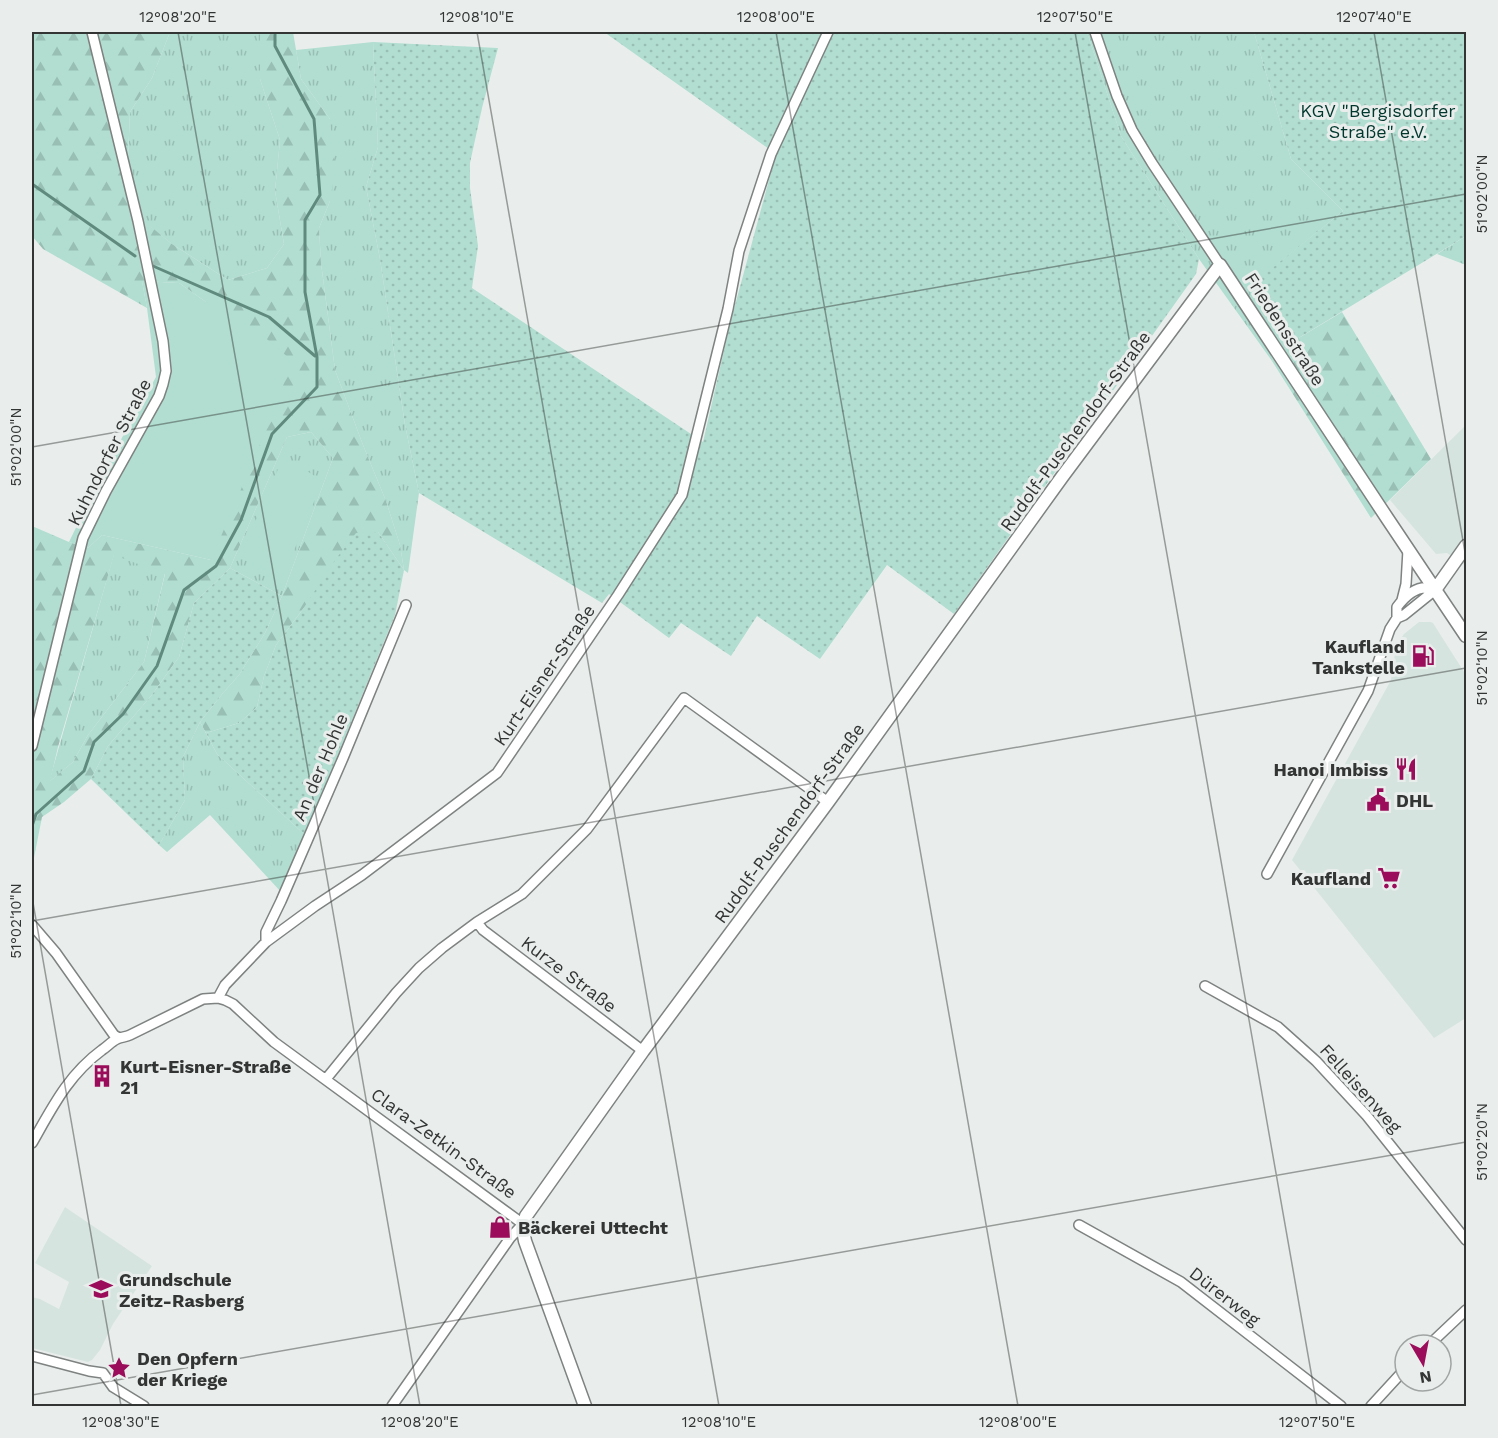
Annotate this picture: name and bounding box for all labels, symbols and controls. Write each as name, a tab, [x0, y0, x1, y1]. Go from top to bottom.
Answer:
text: 12°08'20"E	[139, 8, 217, 26]
text: 12°08'10"E	[440, 8, 514, 26]
text: 12°08'00"E	[737, 8, 815, 26]
text: 12°07'50"E	[1037, 8, 1113, 26]
text: 12°07'40"E	[1336, 8, 1412, 26]
park label: KGV "Bergisdorfer Straße" e.V.	[1300, 100, 1456, 142]
text: 51°02'00"N	[1473, 155, 1491, 233]
street label: Friedensstraße	[1241, 268, 1329, 390]
street label: Rudolf-Puschendorf-Straße	[995, 327, 1155, 535]
street label: Kuhndorfer Straße	[63, 375, 155, 529]
text: 51°02'00"N	[7, 408, 25, 486]
street label: Kurt-Eisner-Straße	[489, 600, 599, 750]
text: 51°02'10"N	[1473, 630, 1491, 706]
place label: Kaufland Tankstelle	[1312, 636, 1405, 678]
fuel station icon: Kaufland Tankstelle	[1410, 643, 1436, 669]
street label: An der Hohle	[288, 710, 352, 824]
street label: Rudolf-Puschendorf-Straße	[709, 719, 869, 927]
restaurant icon: Hanoi Imbiss	[1393, 756, 1419, 782]
place label: Hanoi Imbiss	[1274, 759, 1388, 780]
public building icon: DHL	[1365, 787, 1391, 813]
place label: DHL	[1396, 790, 1433, 811]
supermarket icon: Kaufland	[1376, 865, 1402, 891]
place label: Kaufland	[1291, 868, 1371, 889]
text: 51°02'10"N	[7, 883, 25, 959]
street label: Kurze Straße	[517, 931, 621, 1017]
street label: Felleisenweg	[1316, 1039, 1407, 1137]
place label: Kurt-Eisner-Straße 21	[120, 1056, 291, 1098]
building icon: Kurt-Eisner-Straße 21	[89, 1063, 115, 1089]
street label: Clara-Zetkin-Straße	[367, 1083, 521, 1203]
text: 51°02'20"N	[1473, 1103, 1491, 1181]
shop icon: Bäckerei Uttecht	[487, 1214, 513, 1240]
place label: Bäckerei Uttecht	[518, 1217, 668, 1238]
street label: Dürerweg	[1186, 1262, 1265, 1330]
place label: Grundschule Zeitz-Rasberg	[119, 1269, 245, 1311]
school or university icon: Grundschule Zeitz-Rasberg	[88, 1276, 114, 1302]
north arrow	[1393, 1333, 1453, 1393]
place label: Den Opfern der Kriege	[137, 1348, 238, 1390]
place icon: Den Opfern der Kriege	[106, 1355, 132, 1381]
text: N	[1418, 1367, 1433, 1388]
text: 12°08'30"E	[82, 1413, 160, 1431]
text: 12°08'20"E	[381, 1413, 459, 1431]
text: 12°08'10"E	[682, 1413, 756, 1431]
text: 12°08'00"E	[979, 1413, 1057, 1431]
text: 12°07'50"E	[1279, 1413, 1355, 1431]

